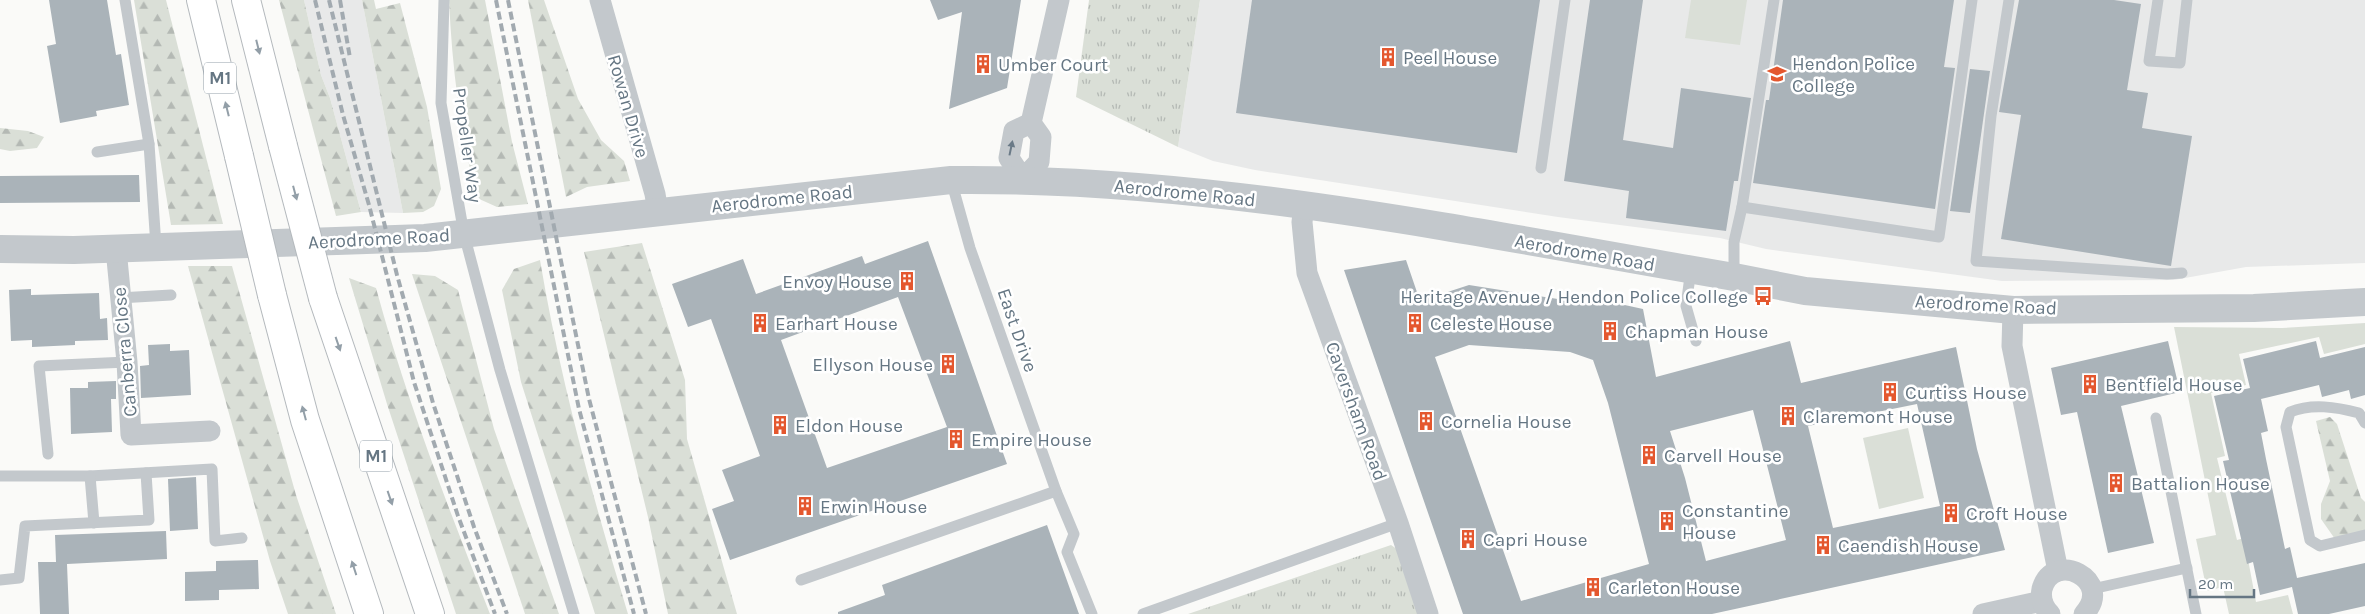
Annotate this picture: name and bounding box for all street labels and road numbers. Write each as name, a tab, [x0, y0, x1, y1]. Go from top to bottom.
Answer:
street label: Rowan Drive	[603, 52, 653, 161]
road number: M1	[204, 62, 236, 94]
street label: Propeller Way	[448, 86, 486, 204]
street label: Aerodrome Road	[1113, 175, 1257, 211]
street label: Aerodrome Road	[710, 181, 854, 217]
street label: Aerodrome Road	[307, 224, 451, 254]
street label: Aerodrome Road	[1513, 230, 1657, 276]
street label: Canberra Close	[108, 286, 142, 418]
street label: East Drive	[992, 286, 1042, 375]
street label: Aerodrome Road	[1914, 290, 2058, 320]
street label: Caversham Road	[1321, 339, 1391, 484]
road number: M1	[360, 441, 392, 472]

